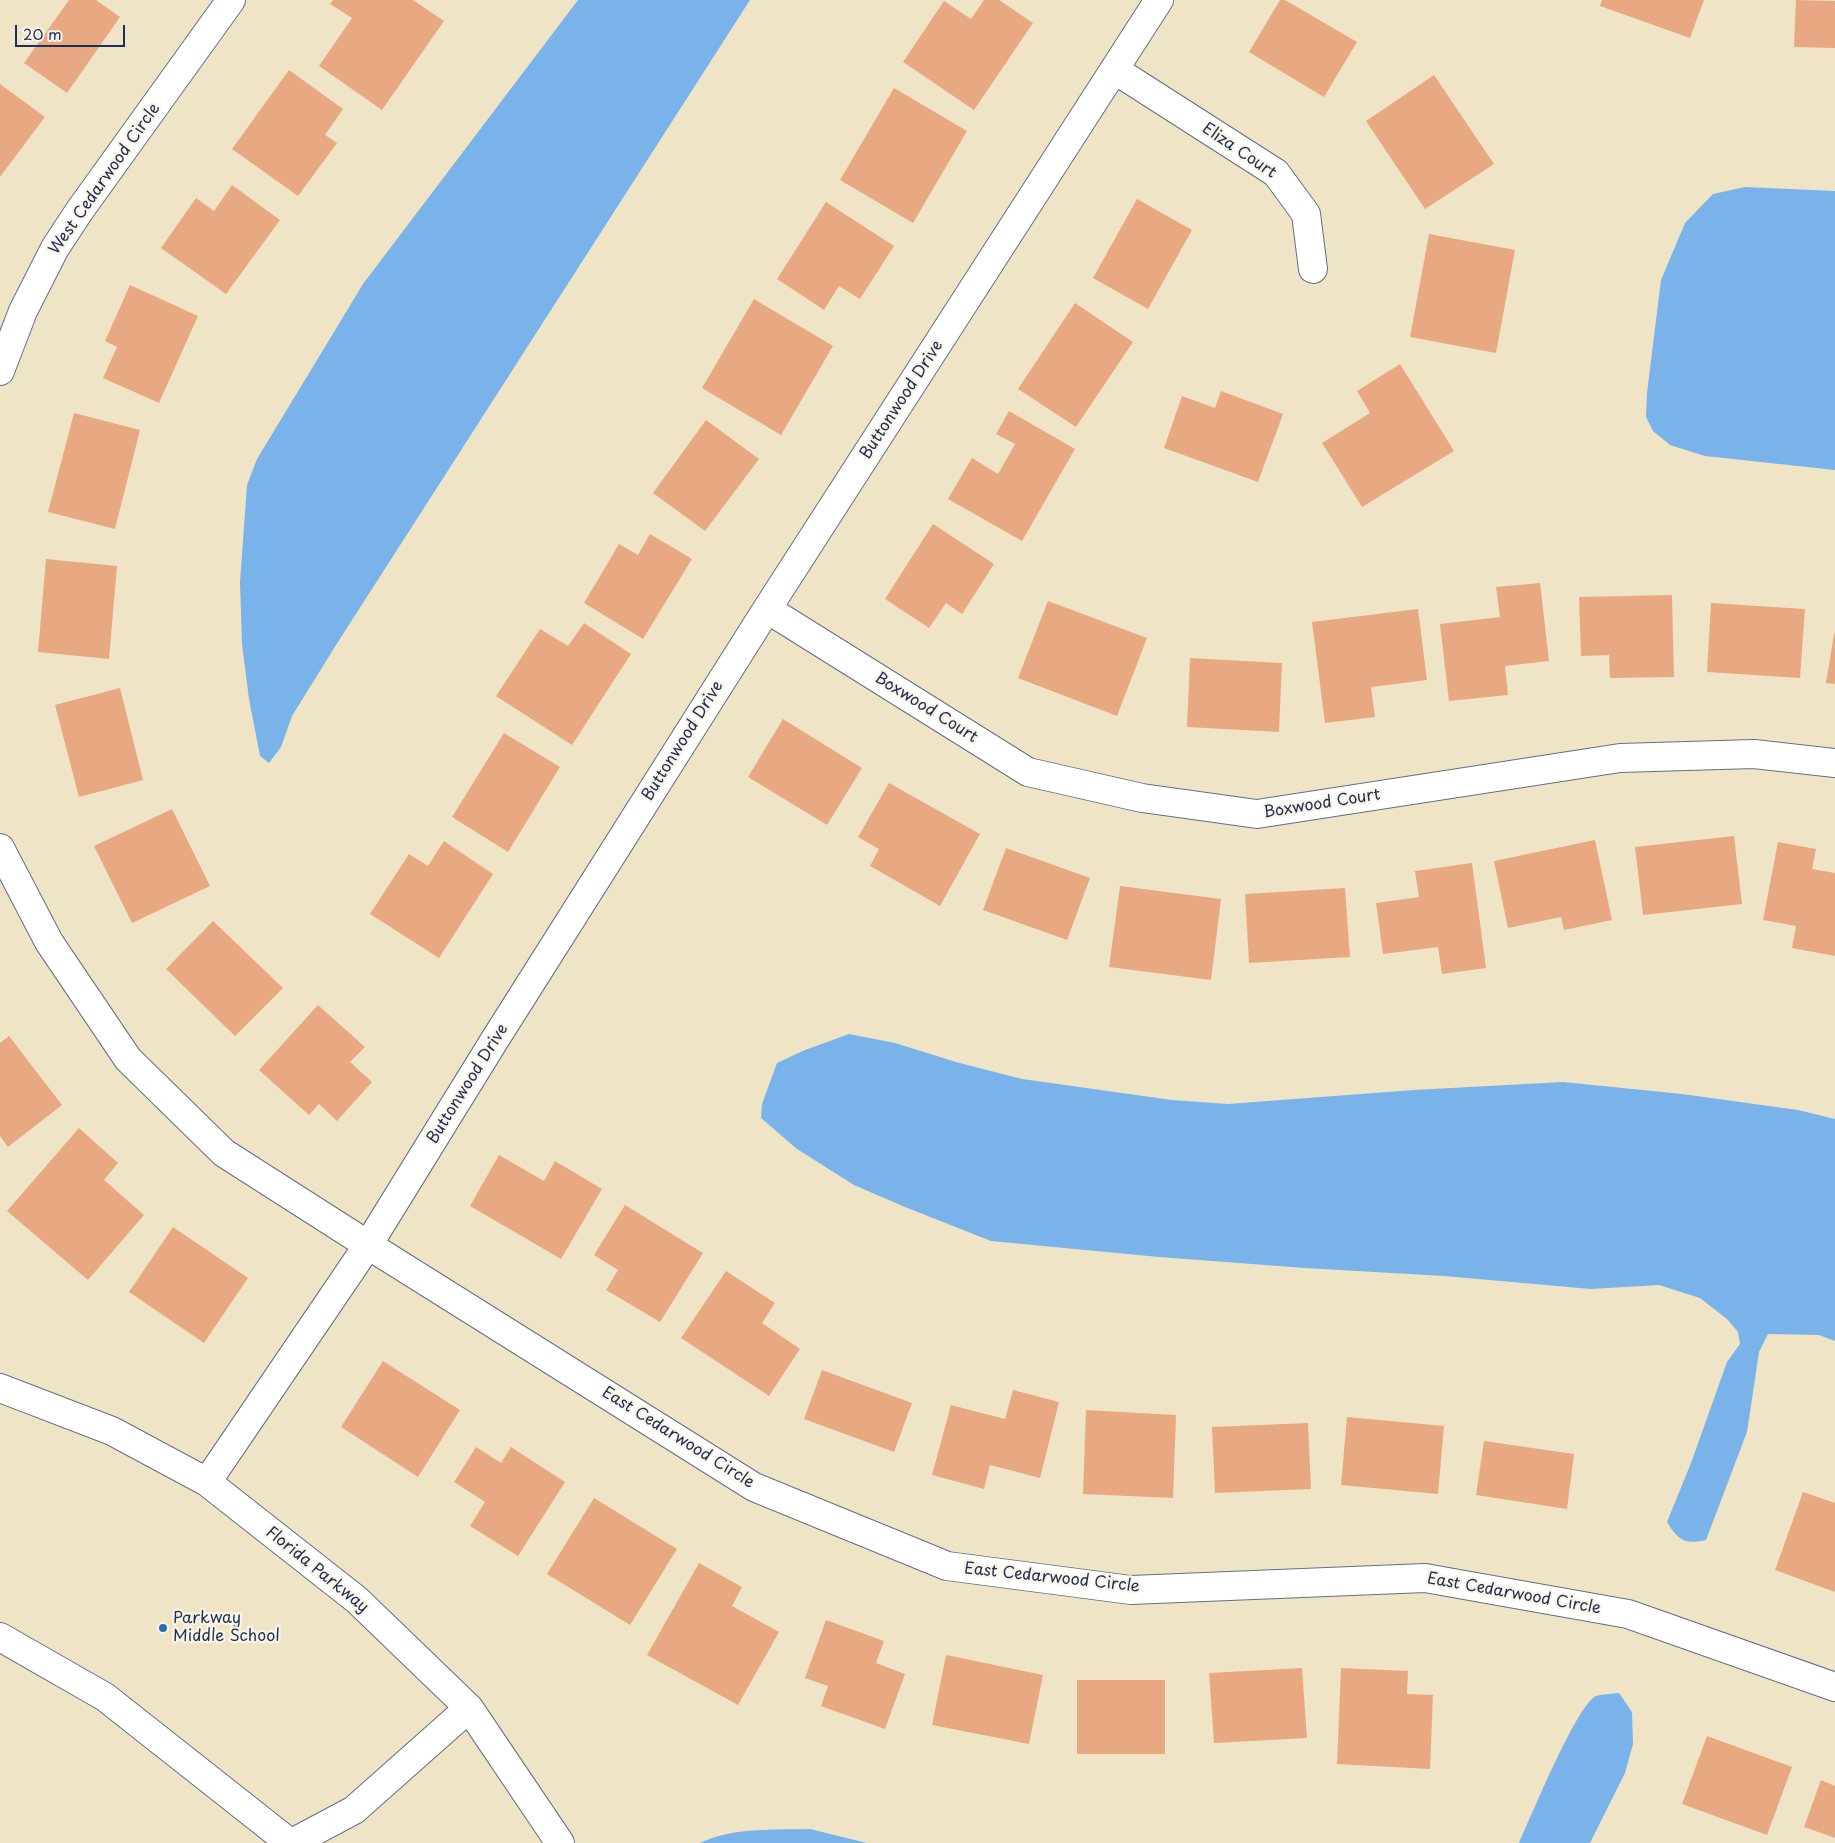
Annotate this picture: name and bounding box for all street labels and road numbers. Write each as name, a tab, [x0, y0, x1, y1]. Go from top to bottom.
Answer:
street label: West Cedarwood Circle	[45, 100, 165, 258]
street label: Eliza Court	[1198, 119, 1280, 183]
street label: Buttonwood Drive	[856, 337, 948, 463]
street label: Boxwood Court	[871, 669, 981, 747]
street label: Buttonwood Drive	[638, 678, 728, 804]
street label: Boxwood Court	[1262, 785, 1382, 823]
street label: Buttonwood Drive	[423, 1021, 513, 1147]
street label: East Cedarwood Circle	[598, 1383, 758, 1493]
street label: Florida Parkway	[262, 1523, 372, 1617]
street label: East Cedarwood Circle	[963, 1559, 1141, 1597]
street label: East Cedarwood Circle	[1426, 1569, 1602, 1619]

